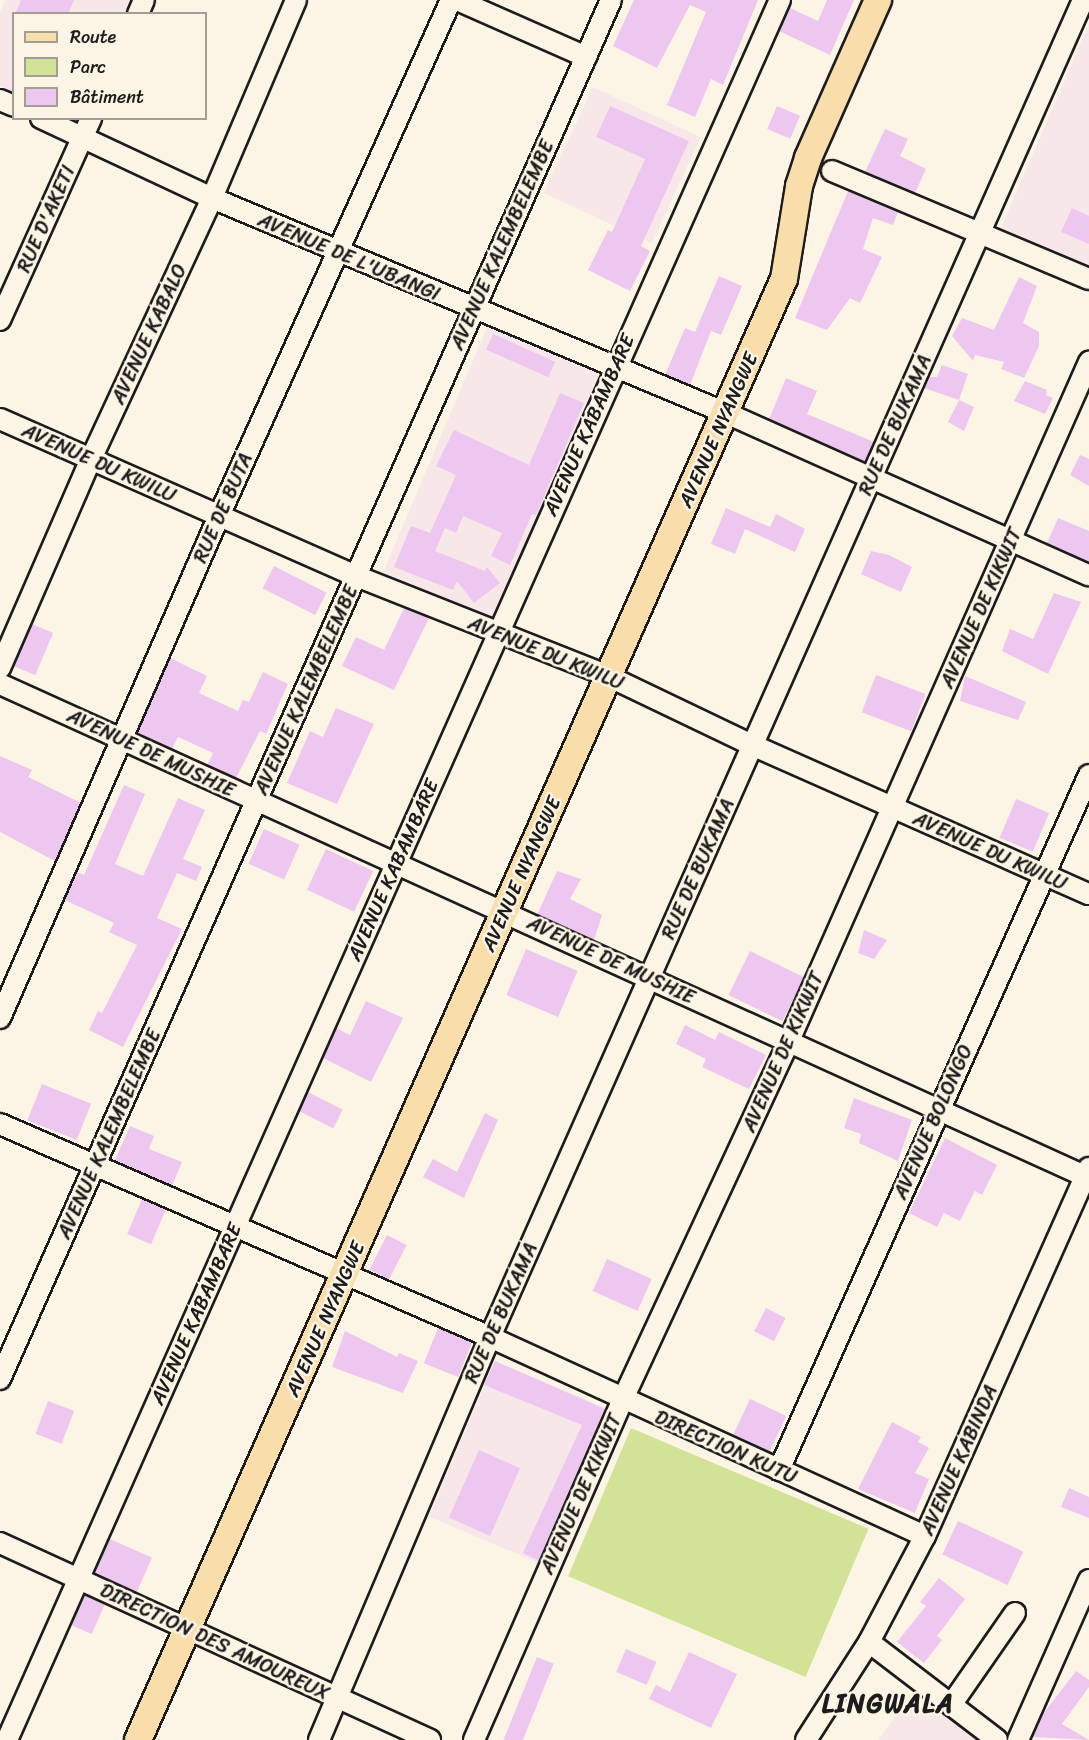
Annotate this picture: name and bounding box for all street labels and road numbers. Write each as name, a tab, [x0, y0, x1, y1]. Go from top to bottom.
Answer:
street label: AVENUE KALEMBELEMBE	[445, 137, 559, 353]
street label: RUE D'AKETI	[12, 162, 80, 276]
street label: AVENUE DE L'UBANGI	[254, 208, 444, 306]
street label: AVENUE KABALO	[106, 260, 192, 408]
street label: AVENUE KABAMBARE	[538, 331, 640, 519]
street label: AVENUE NYANGWE	[673, 349, 763, 511]
street label: RUE DE BUKAMA	[854, 352, 936, 498]
street label: AVENUE DU KWILU	[18, 418, 180, 508]
street label: RUE DE BUTA	[188, 450, 258, 566]
street label: AVENUE DE KIKWIT	[935, 524, 1027, 692]
street label: AVENUE KALEMBELEMBE	[249, 582, 363, 798]
street label: AVENUE DU KWILU	[464, 610, 628, 696]
street label: AVENUE DE MUSHIE	[64, 704, 238, 802]
street label: AVENUE KABAMBARE	[342, 776, 444, 964]
street label: AVENUE NYANGWE	[476, 793, 566, 955]
street label: RUE DE BUKAMA	[657, 796, 739, 942]
street label: AVENUE DU KWILU	[909, 806, 1071, 896]
street label: AVENUE DE MUSHIE	[524, 911, 698, 1009]
street label: AVENUE DE KIKWIT	[737, 968, 829, 1136]
street label: AVENUE KALEMBELEMBE	[52, 1026, 166, 1242]
street label: AVENUE BOLONGO	[888, 1041, 978, 1203]
street label: AVENUE KABAMBARE	[145, 1220, 247, 1408]
street label: AVENUE NYANGWE	[280, 1238, 370, 1400]
street label: RUE DE BUKAMA	[460, 1240, 542, 1386]
street label: AVENUE KABINDA	[915, 1381, 1003, 1539]
street label: DIRECTION KUTU	[651, 1405, 801, 1489]
street label: AVENUE DE KIKWIT	[535, 1410, 627, 1578]
street label: DIRECTION DES AMOUREUX	[97, 1578, 333, 1706]

